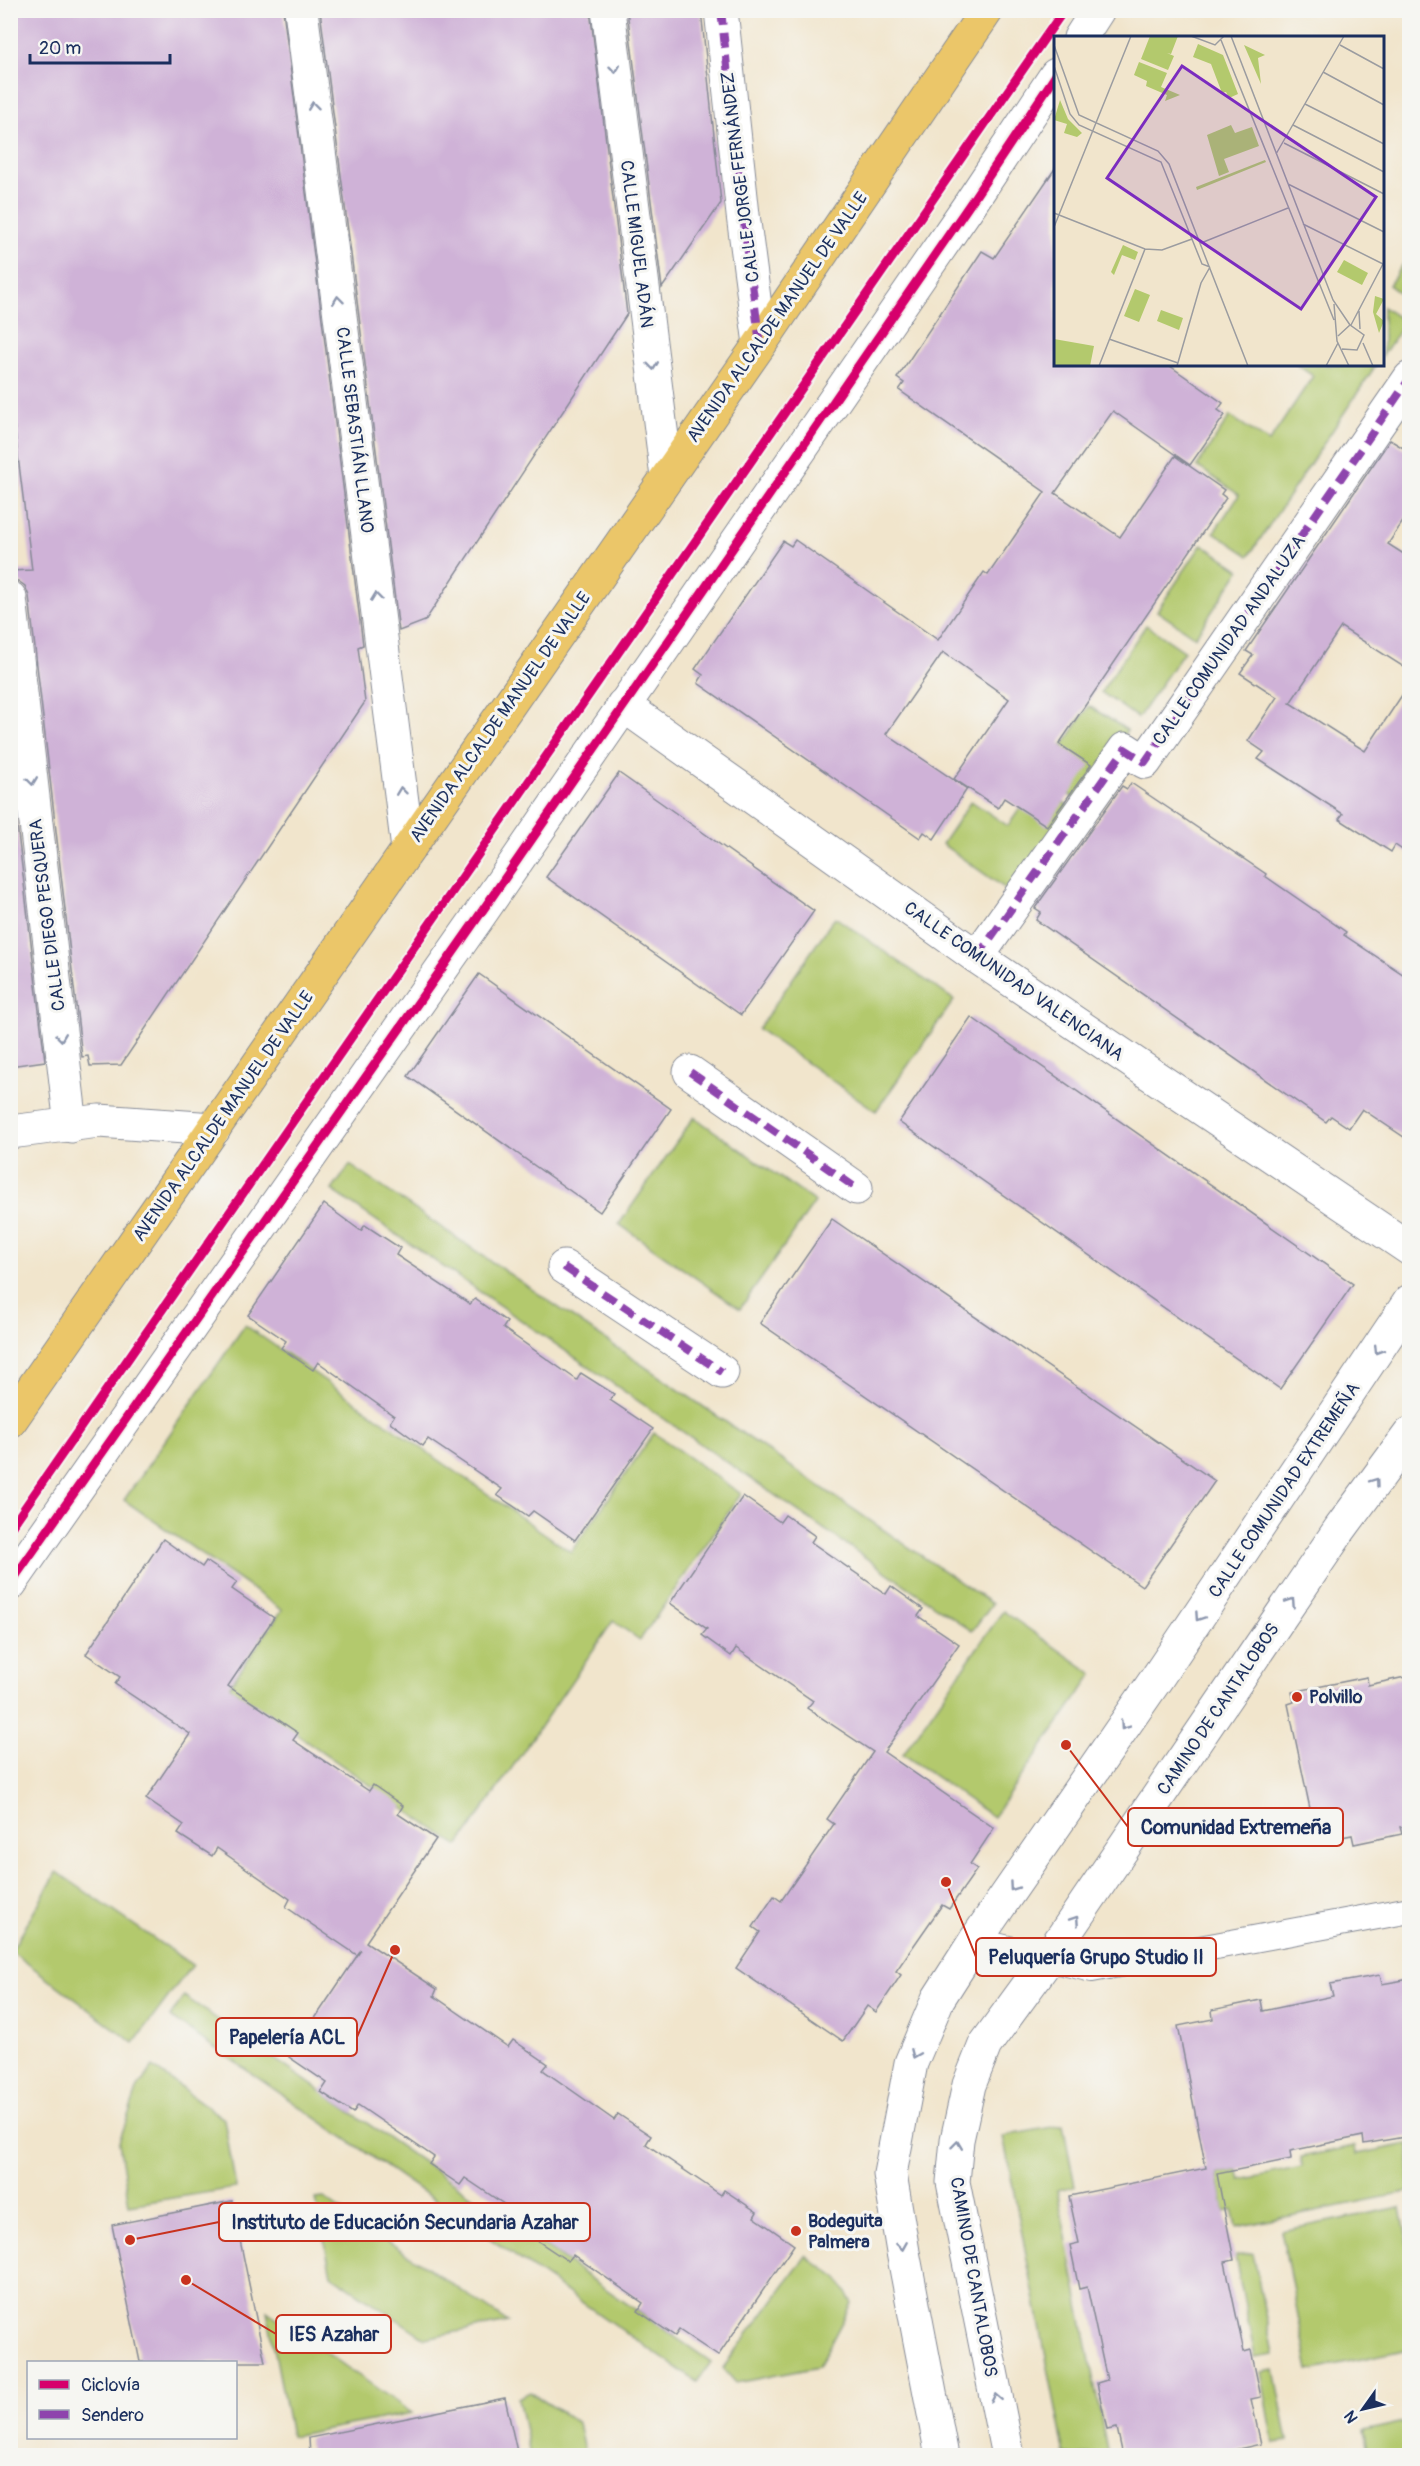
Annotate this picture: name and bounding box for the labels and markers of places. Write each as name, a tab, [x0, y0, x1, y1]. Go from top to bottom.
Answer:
place label: Polvillo	[1309, 1686, 1363, 1709]
marker: Polvillo	[1290, 1690, 1304, 1704]
callout: Comunidad Extremeña	[1128, 1808, 1343, 1846]
callout: Peluquería Grupo Studio II	[976, 1938, 1216, 1976]
callout: Papelería ACL	[216, 2018, 357, 2056]
callout: Instituto de Educación Secundaria Azahar	[219, 2203, 590, 2241]
place label: Bodeguita Palmera	[808, 2210, 883, 2254]
marker: Bodeguita Palmera	[789, 2224, 803, 2238]
callout: IES Azahar	[276, 2315, 391, 2353]

